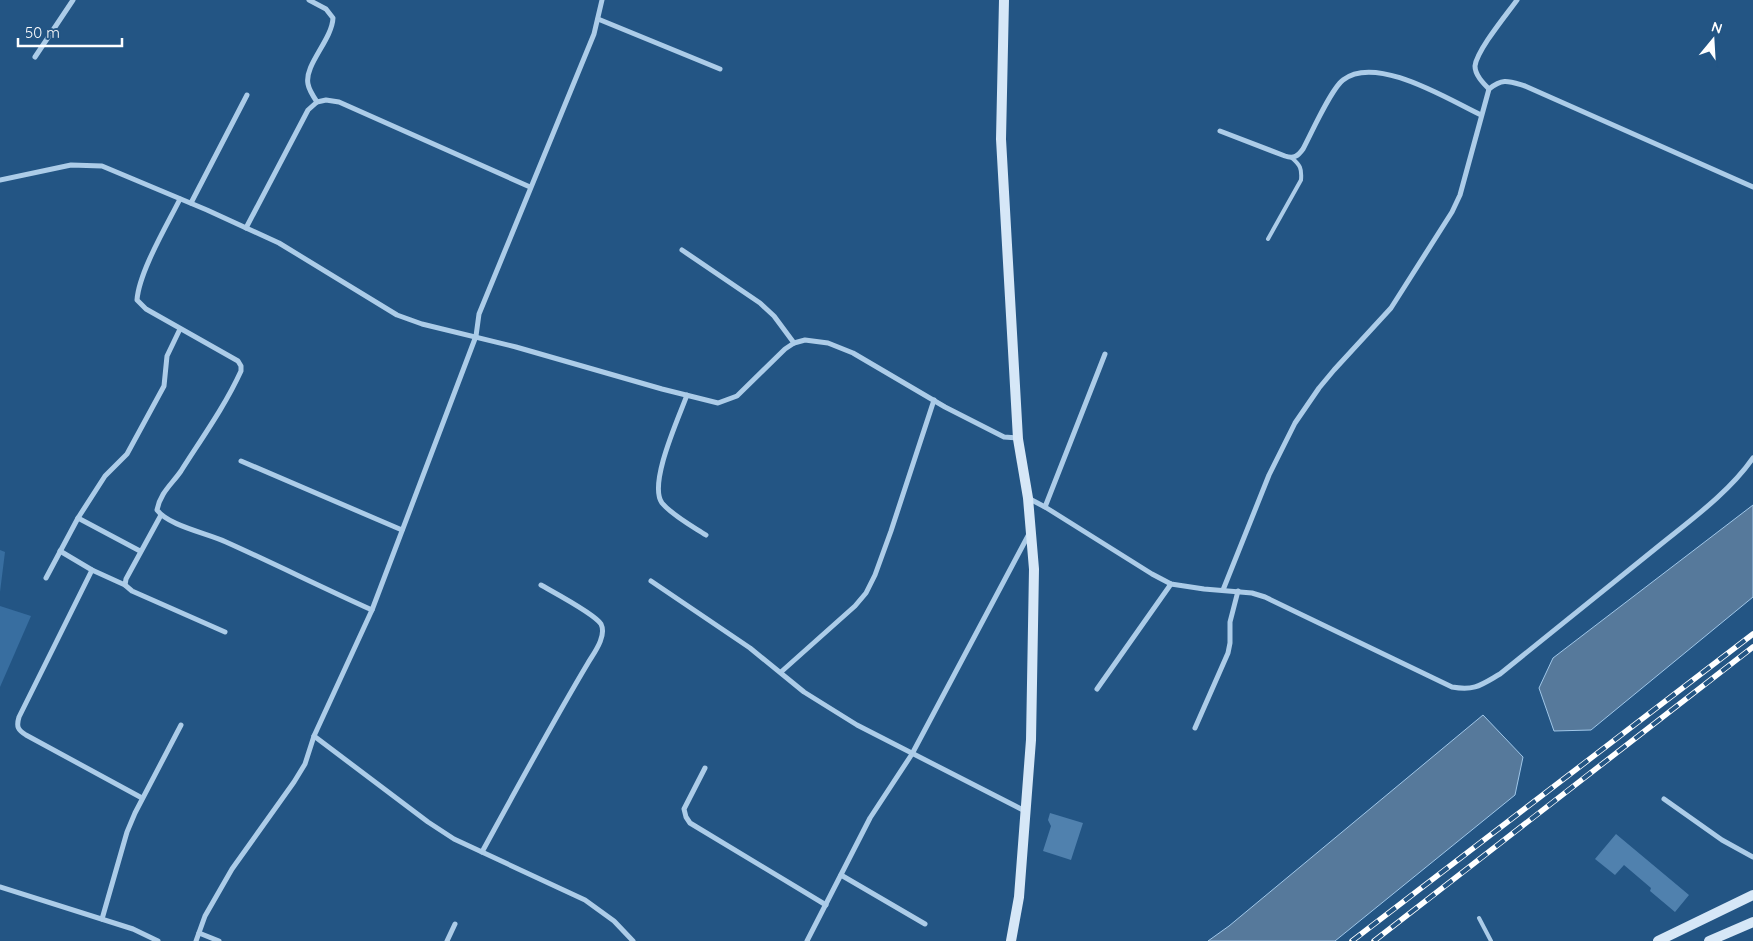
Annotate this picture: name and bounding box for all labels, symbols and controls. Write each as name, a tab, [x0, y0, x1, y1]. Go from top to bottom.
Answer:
scale bar	[18, 15, 121, 47]
north arrow	[1688, 15, 1738, 65]
text: N	[1709, 17, 1725, 38]
text: 50 m	[25, 23, 60, 42]

